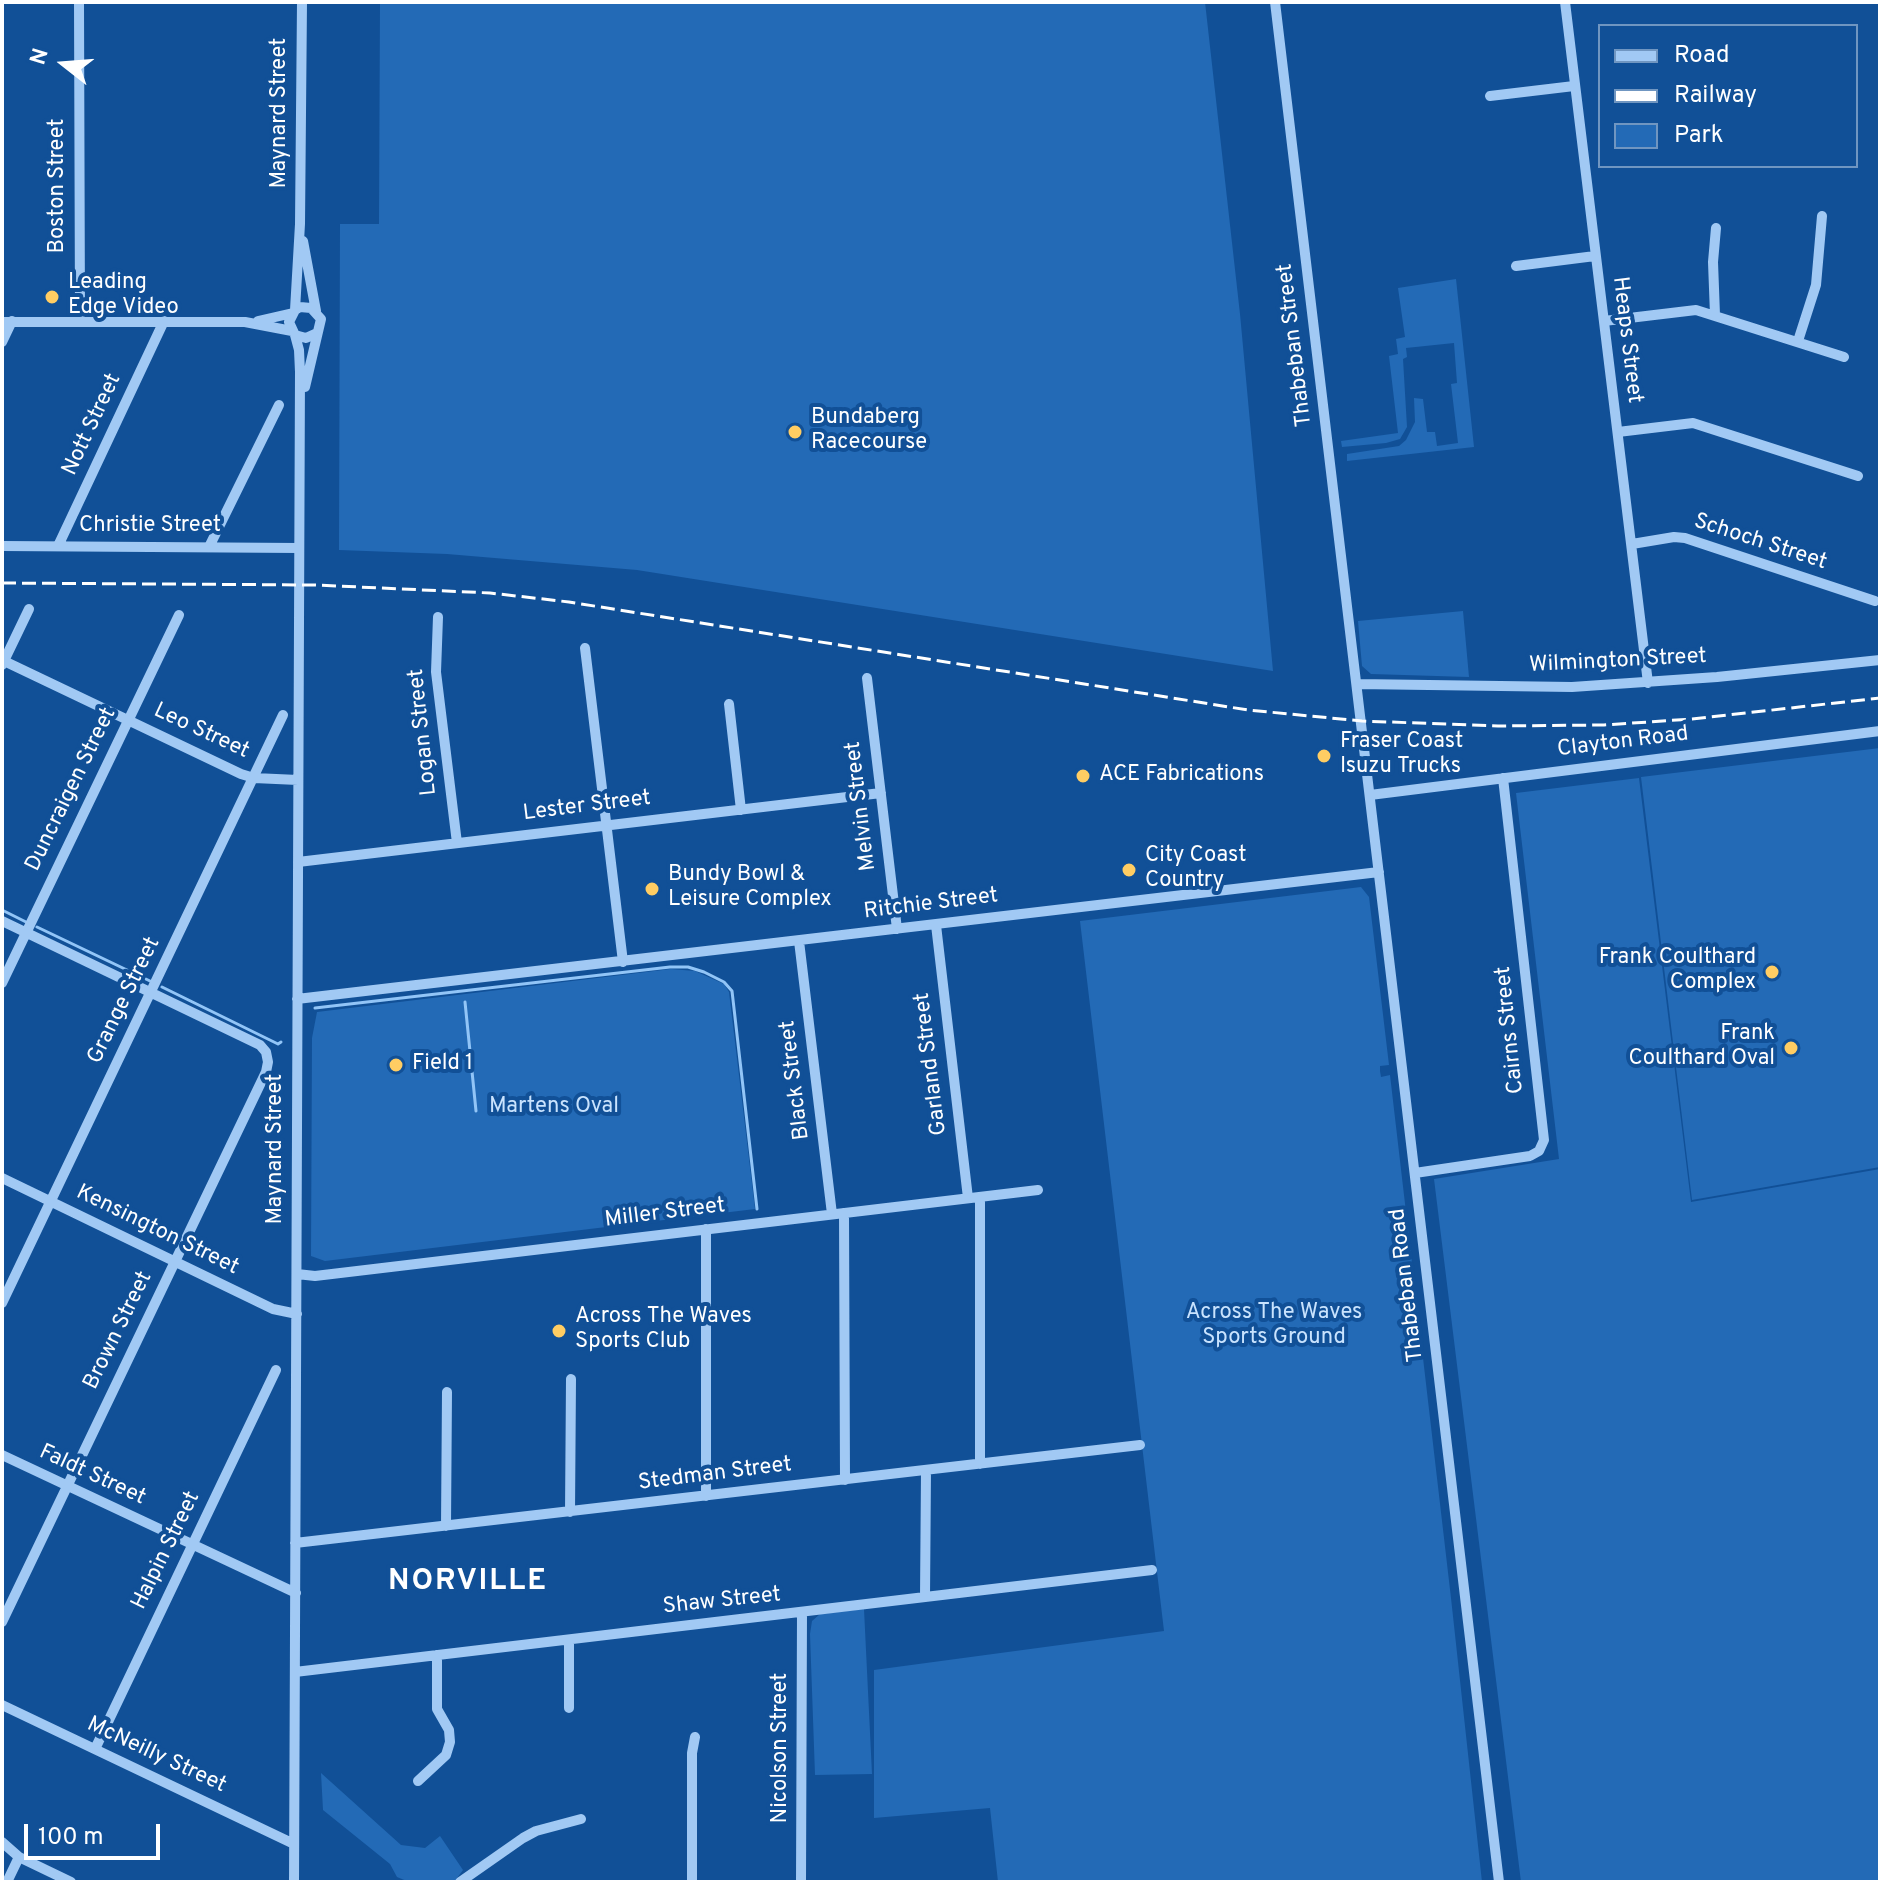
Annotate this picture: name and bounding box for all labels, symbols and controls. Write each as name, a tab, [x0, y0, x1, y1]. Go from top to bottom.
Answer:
north arrow	[24, 24, 104, 104]
legend	[1598, 24, 1858, 168]
street label: Maynard Street	[268, 38, 294, 188]
text: Road	[1674, 41, 1730, 71]
text: N	[25, 45, 56, 68]
text: Railway	[1674, 81, 1757, 111]
street label: Boston Street	[46, 118, 72, 254]
text: Park	[1674, 121, 1724, 151]
street label: Thabeban Street	[1273, 262, 1319, 428]
place label: Leading Edge Video	[68, 271, 179, 322]
street label: Heaps Street	[1605, 275, 1647, 405]
marker: Leading Edge Video	[43, 288, 61, 306]
street label: Nott Street	[58, 370, 128, 480]
place label: Bundaberg Racecourse	[811, 406, 927, 458]
marker: Bundaberg Racecourse	[786, 423, 804, 441]
street label: Schoch Street	[1690, 509, 1830, 577]
street label: Christie Street	[79, 514, 221, 540]
street label: Wilmington Street	[1529, 644, 1707, 680]
street label: Logan Street	[404, 667, 444, 797]
street label: Leo Street	[149, 698, 253, 766]
street label: Duncraigen Street	[21, 704, 123, 876]
street label: Clayton Road	[1556, 722, 1690, 764]
place label: Fraser Coast Isuzu Trucks	[1340, 730, 1463, 782]
street label: Melvin Street	[841, 740, 883, 872]
marker: Fraser Coast Isuzu Trucks	[1315, 747, 1333, 765]
place label: ACE Fabrications	[1099, 763, 1264, 789]
marker: ACE Fabrications	[1074, 767, 1092, 785]
street label: Lester Street	[522, 786, 652, 828]
place label: City Coast Country	[1145, 844, 1246, 896]
marker: City Coast Country	[1120, 861, 1138, 879]
place label: Bundy Bowl & Leisure Complex	[668, 863, 832, 914]
marker: Bundy Bowl & Leisure Complex	[643, 880, 661, 898]
street label: Ritchie Street	[862, 884, 1000, 926]
street label: Grange Street	[83, 933, 167, 1069]
place label: Frank Coulthard Complex	[1599, 946, 1756, 998]
marker: Frank Coulthard Complex	[1763, 963, 1781, 981]
street label: Cairns Street	[1491, 965, 1531, 1095]
street label: Garland Street	[910, 991, 954, 1137]
street label: Black Street	[776, 1019, 816, 1141]
place label: Frank Coulthard Oval	[1628, 1022, 1775, 1074]
marker: Frank Coulthard Oval	[1782, 1039, 1800, 1057]
place label: Field 1	[412, 1052, 473, 1078]
marker: Field 1	[387, 1056, 405, 1074]
street label: Maynard Street	[264, 1074, 290, 1224]
park label: Martens Oval	[489, 1095, 619, 1121]
street label: Kensington Street	[71, 1180, 243, 1282]
street label: Miller Street	[603, 1194, 727, 1234]
street label: Thabeban Road	[1385, 1207, 1431, 1363]
street label: Brown Street	[79, 1268, 159, 1394]
park label: Across The Waves Sports Ground	[1186, 1301, 1362, 1352]
place label: Across The Waves Sports Club	[575, 1305, 752, 1356]
marker: Across The Waves Sports Club	[550, 1322, 568, 1340]
street label: Faldt Street	[35, 1440, 149, 1512]
street label: Stedman Street	[637, 1452, 793, 1498]
street label: Halpin Street	[127, 1488, 207, 1614]
district label: NORVILLE	[388, 1565, 548, 1601]
street label: Shaw Street	[662, 1583, 782, 1621]
street label: Nicolson Street	[769, 1673, 795, 1823]
street label: McNeilly Street	[82, 1712, 230, 1800]
scale bar	[28, 1808, 164, 1858]
text: 100 m	[38, 1823, 104, 1853]

